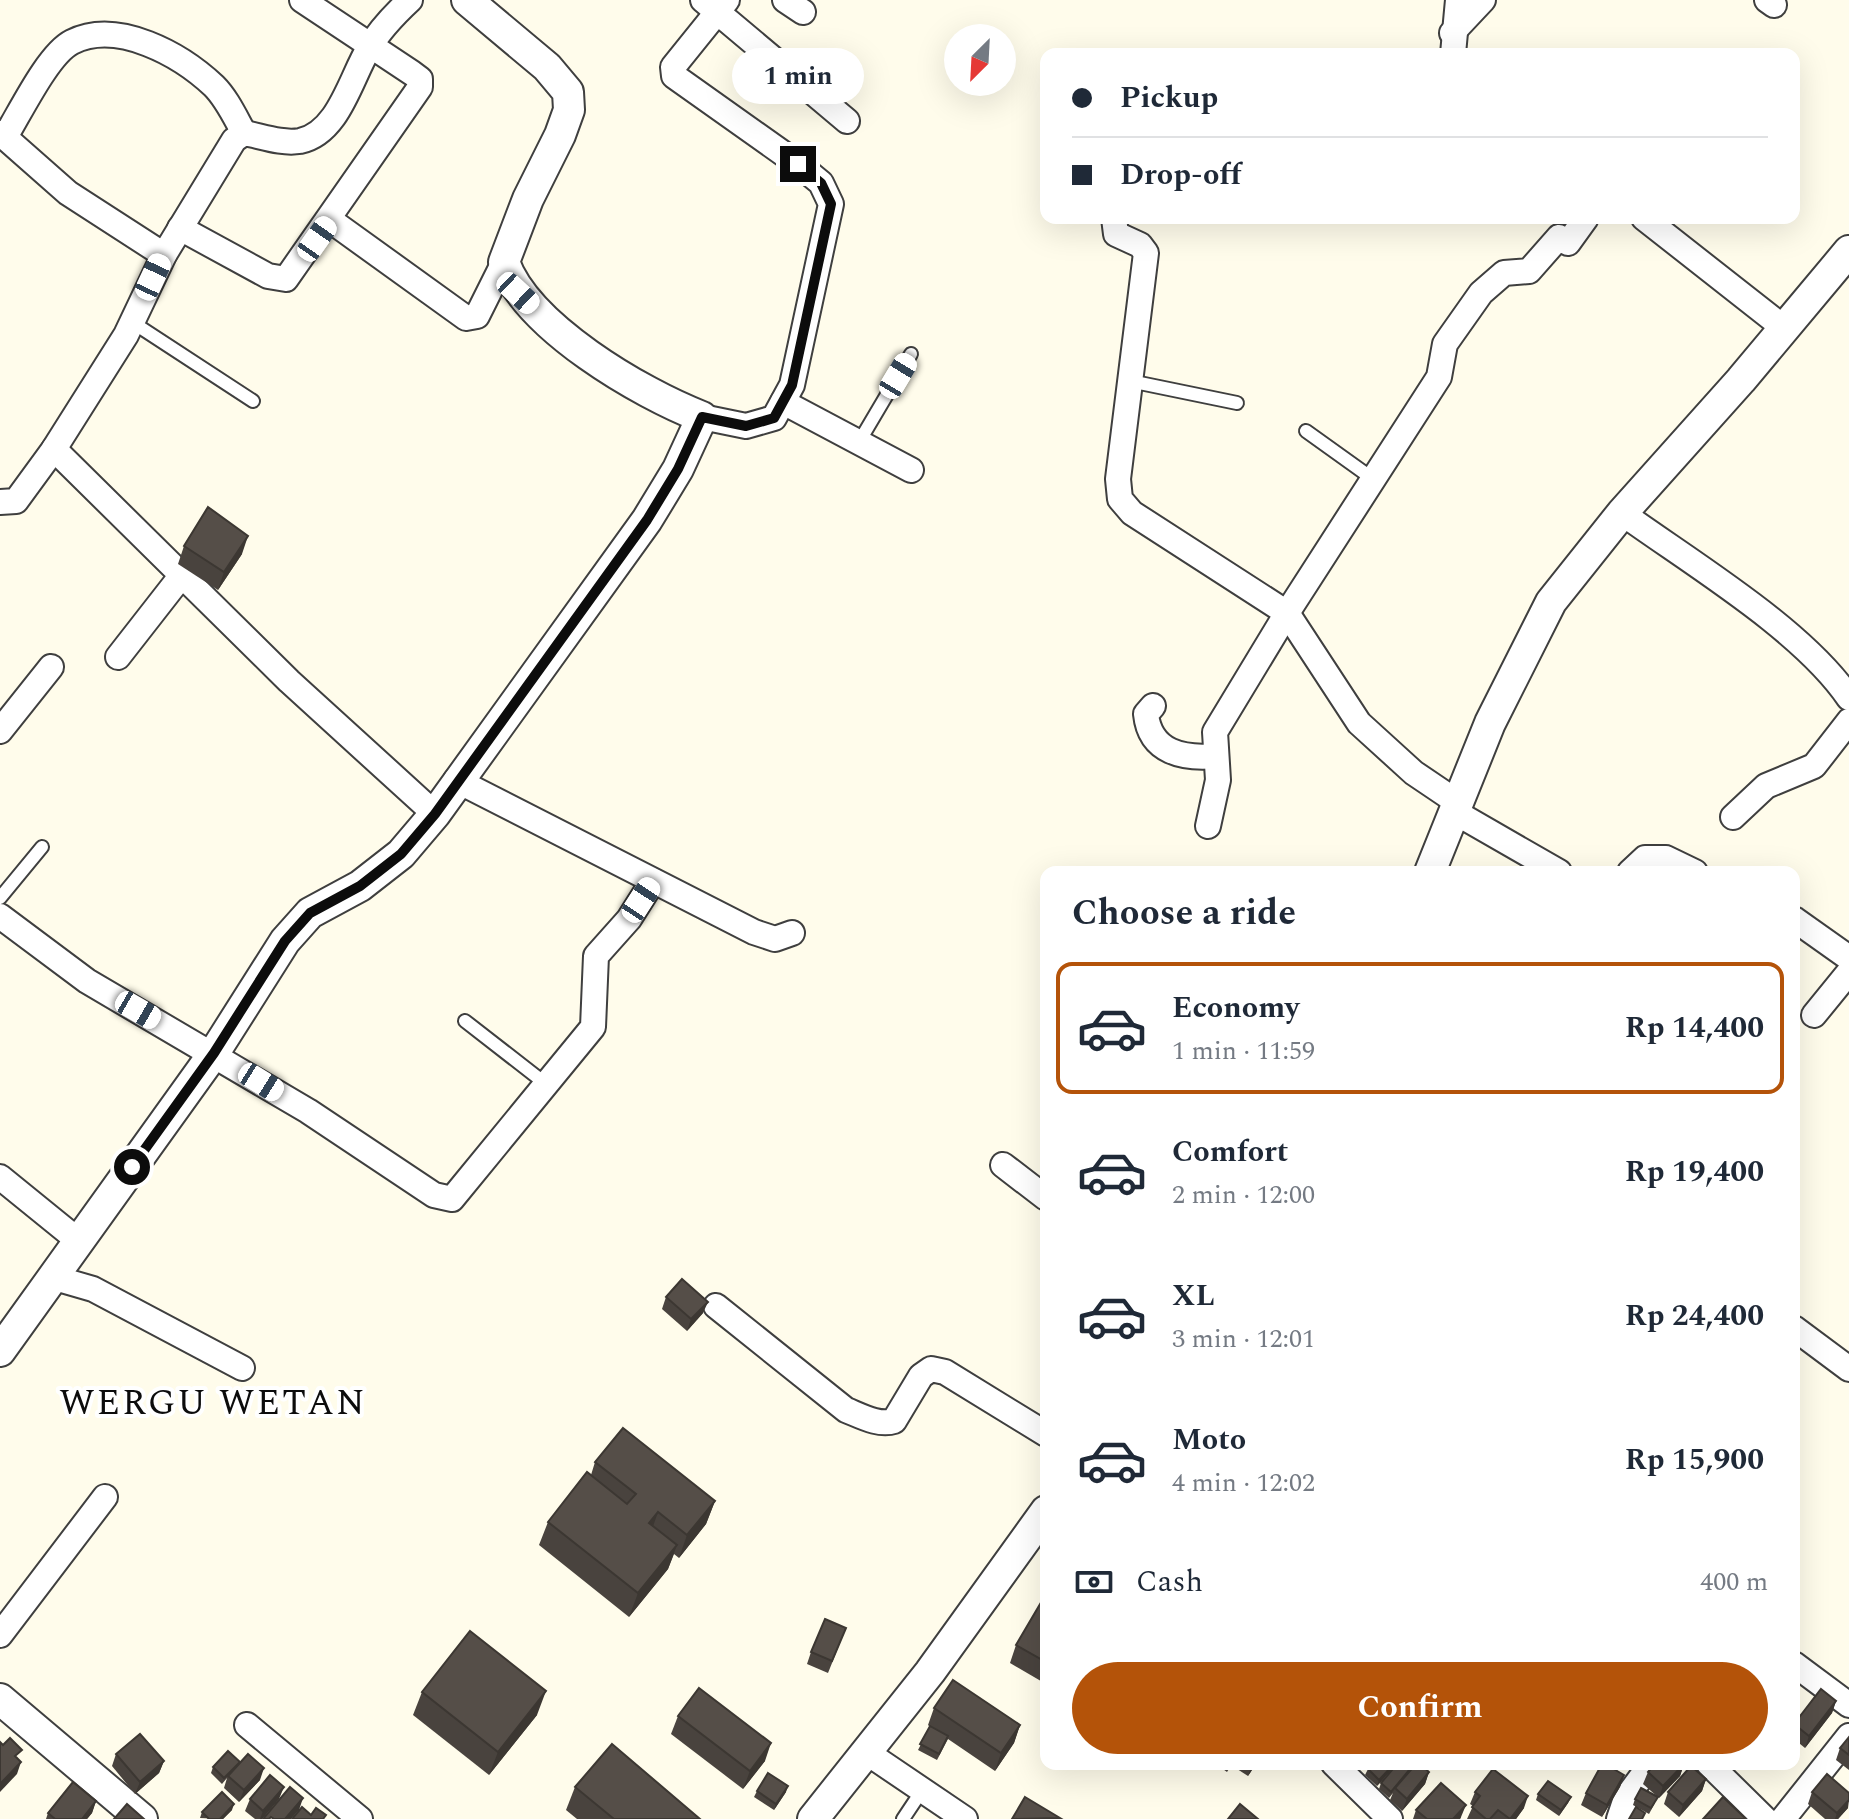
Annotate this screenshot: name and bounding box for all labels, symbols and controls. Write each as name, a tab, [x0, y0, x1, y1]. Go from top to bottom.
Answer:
north arrow	[944, 24, 1016, 96]
map controls	[944, 24, 1016, 96]
callout: 1 min	[732, 48, 864, 104]
text: 1 min	[763, 56, 833, 96]
text: Pickup	[1120, 75, 1218, 121]
route end	[780, 146, 816, 182]
text: Drop-off	[1120, 152, 1241, 198]
car	[293, 212, 341, 266]
car	[132, 250, 174, 304]
car	[492, 268, 544, 318]
car	[875, 349, 921, 403]
car	[618, 873, 664, 927]
text: Choose a ride	[1072, 886, 1296, 941]
text: Economy	[1172, 985, 1299, 1031]
car	[111, 988, 165, 1032]
icon: car	[1076, 992, 1148, 1064]
text: Rp 14,400	[1625, 1005, 1764, 1051]
text: 1 min · 11:59	[1172, 1031, 1315, 1071]
car	[234, 1059, 288, 1105]
text: Comfort	[1172, 1129, 1288, 1175]
icon: car	[1076, 1136, 1148, 1208]
route start	[114, 1149, 150, 1185]
text: Rp 19,400	[1625, 1149, 1764, 1195]
text: 2 min · 12:00	[1172, 1175, 1315, 1215]
text: XL	[1172, 1273, 1215, 1319]
icon: car	[1076, 1280, 1148, 1352]
text: Rp 24,400	[1625, 1293, 1764, 1339]
text: 3 min · 12:01	[1172, 1319, 1315, 1359]
district label: WERGU WETAN	[59, 1376, 367, 1431]
text: Moto	[1172, 1417, 1246, 1463]
icon: car	[1076, 1424, 1148, 1496]
text: Rp 15,900	[1625, 1437, 1764, 1483]
text: 4 min · 12:02	[1172, 1463, 1315, 1503]
text: Cash	[1136, 1559, 1203, 1605]
icon: cash	[1072, 1560, 1116, 1604]
text: 400 m	[1700, 1562, 1768, 1602]
button: Confirm	[1072, 1662, 1768, 1754]

